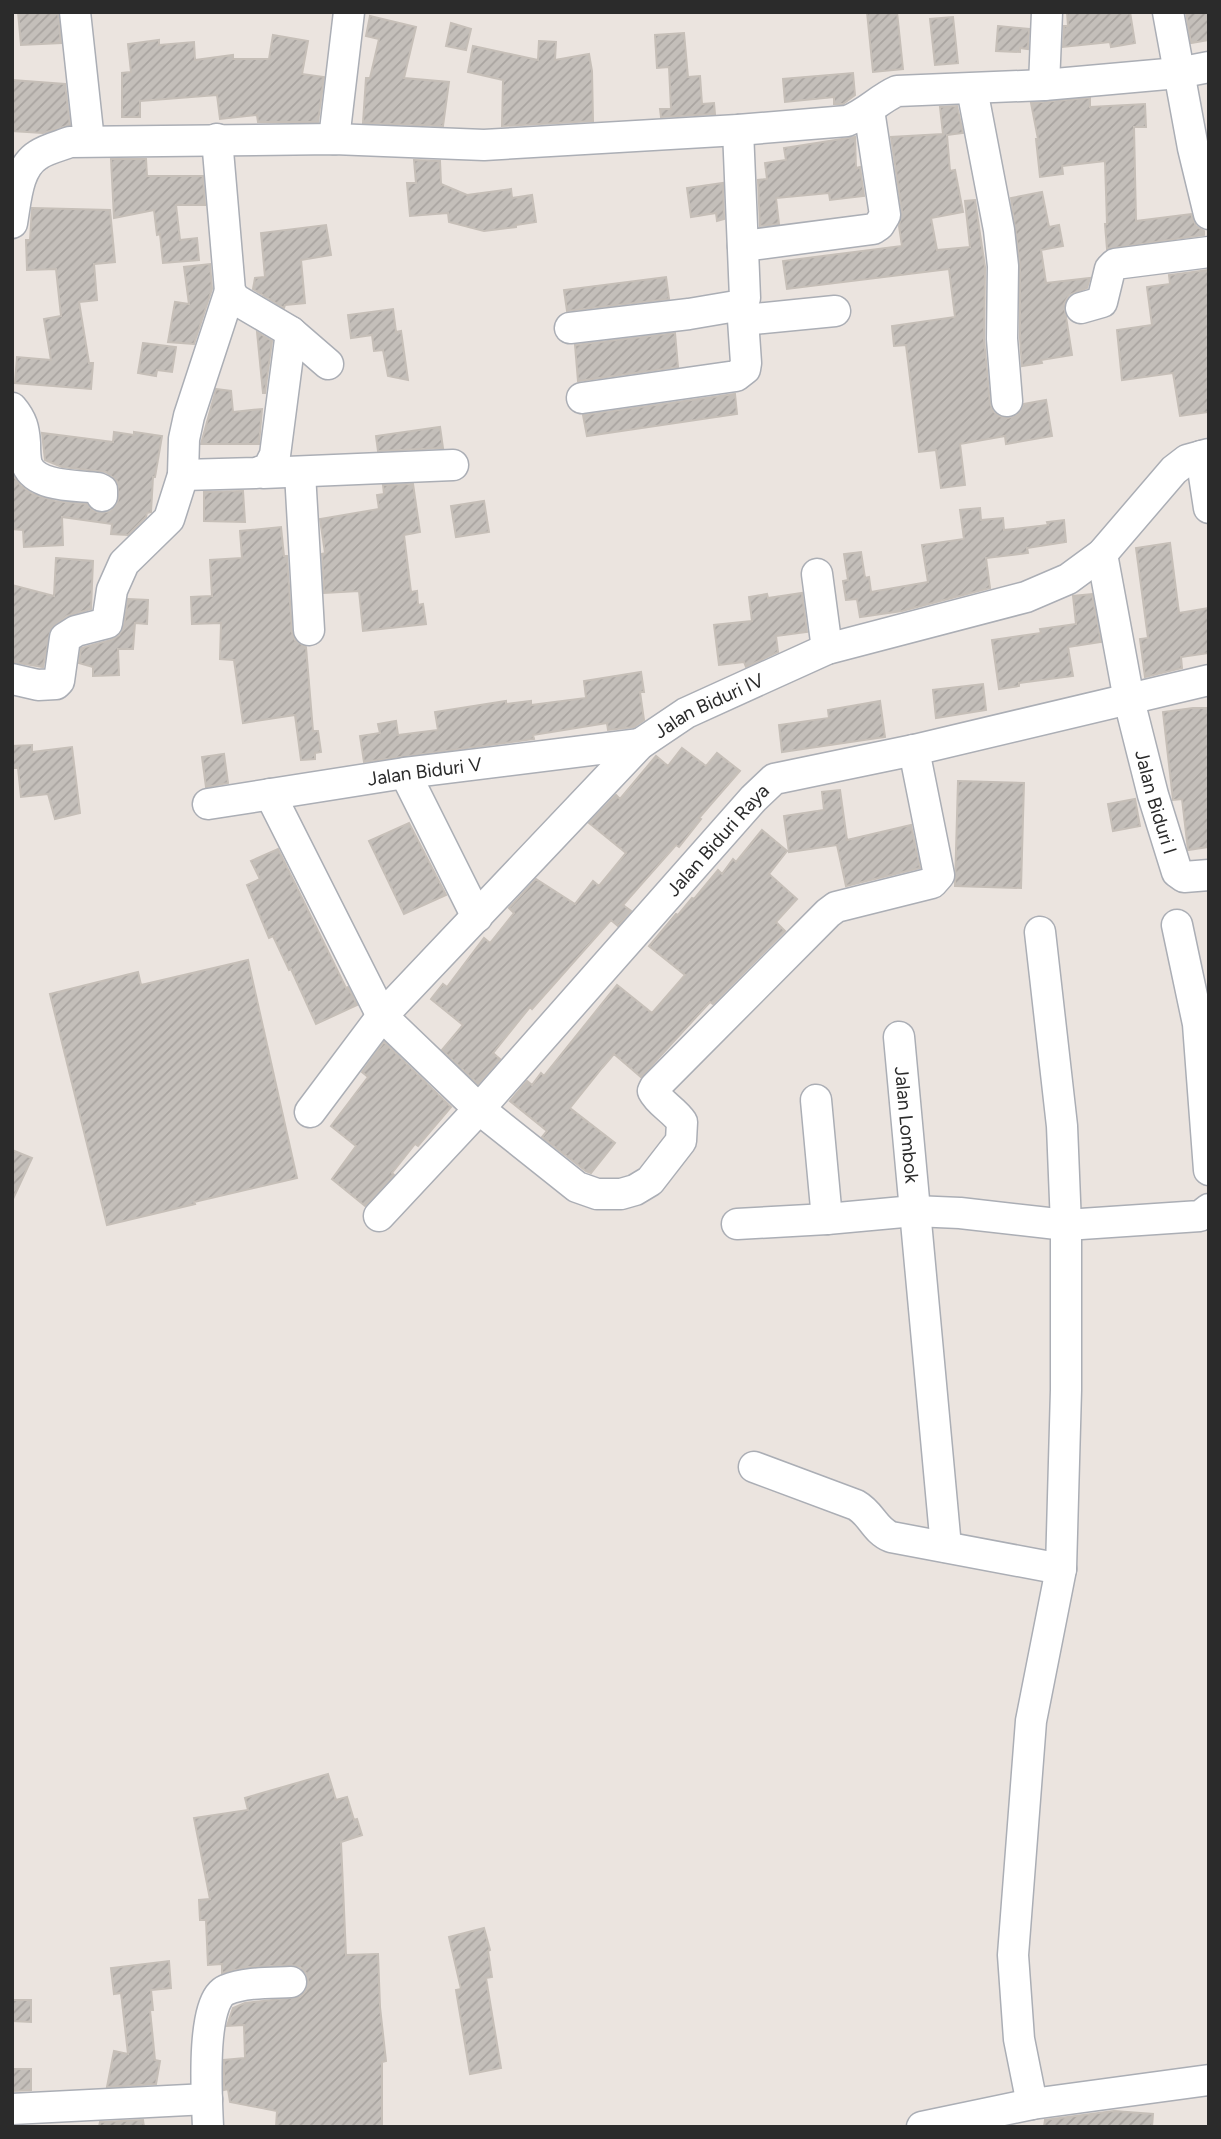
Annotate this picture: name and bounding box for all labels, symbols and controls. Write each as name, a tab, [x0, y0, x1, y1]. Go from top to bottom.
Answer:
street label: Jalan Biduri IV	[649, 668, 767, 743]
street label: Jalan Biduri I	[1131, 748, 1182, 857]
street label: Jalan Biduri V	[366, 752, 483, 790]
street label: Jalan Biduri Raya	[661, 779, 773, 901]
street label: Jalan Lombok	[890, 1065, 924, 1185]

